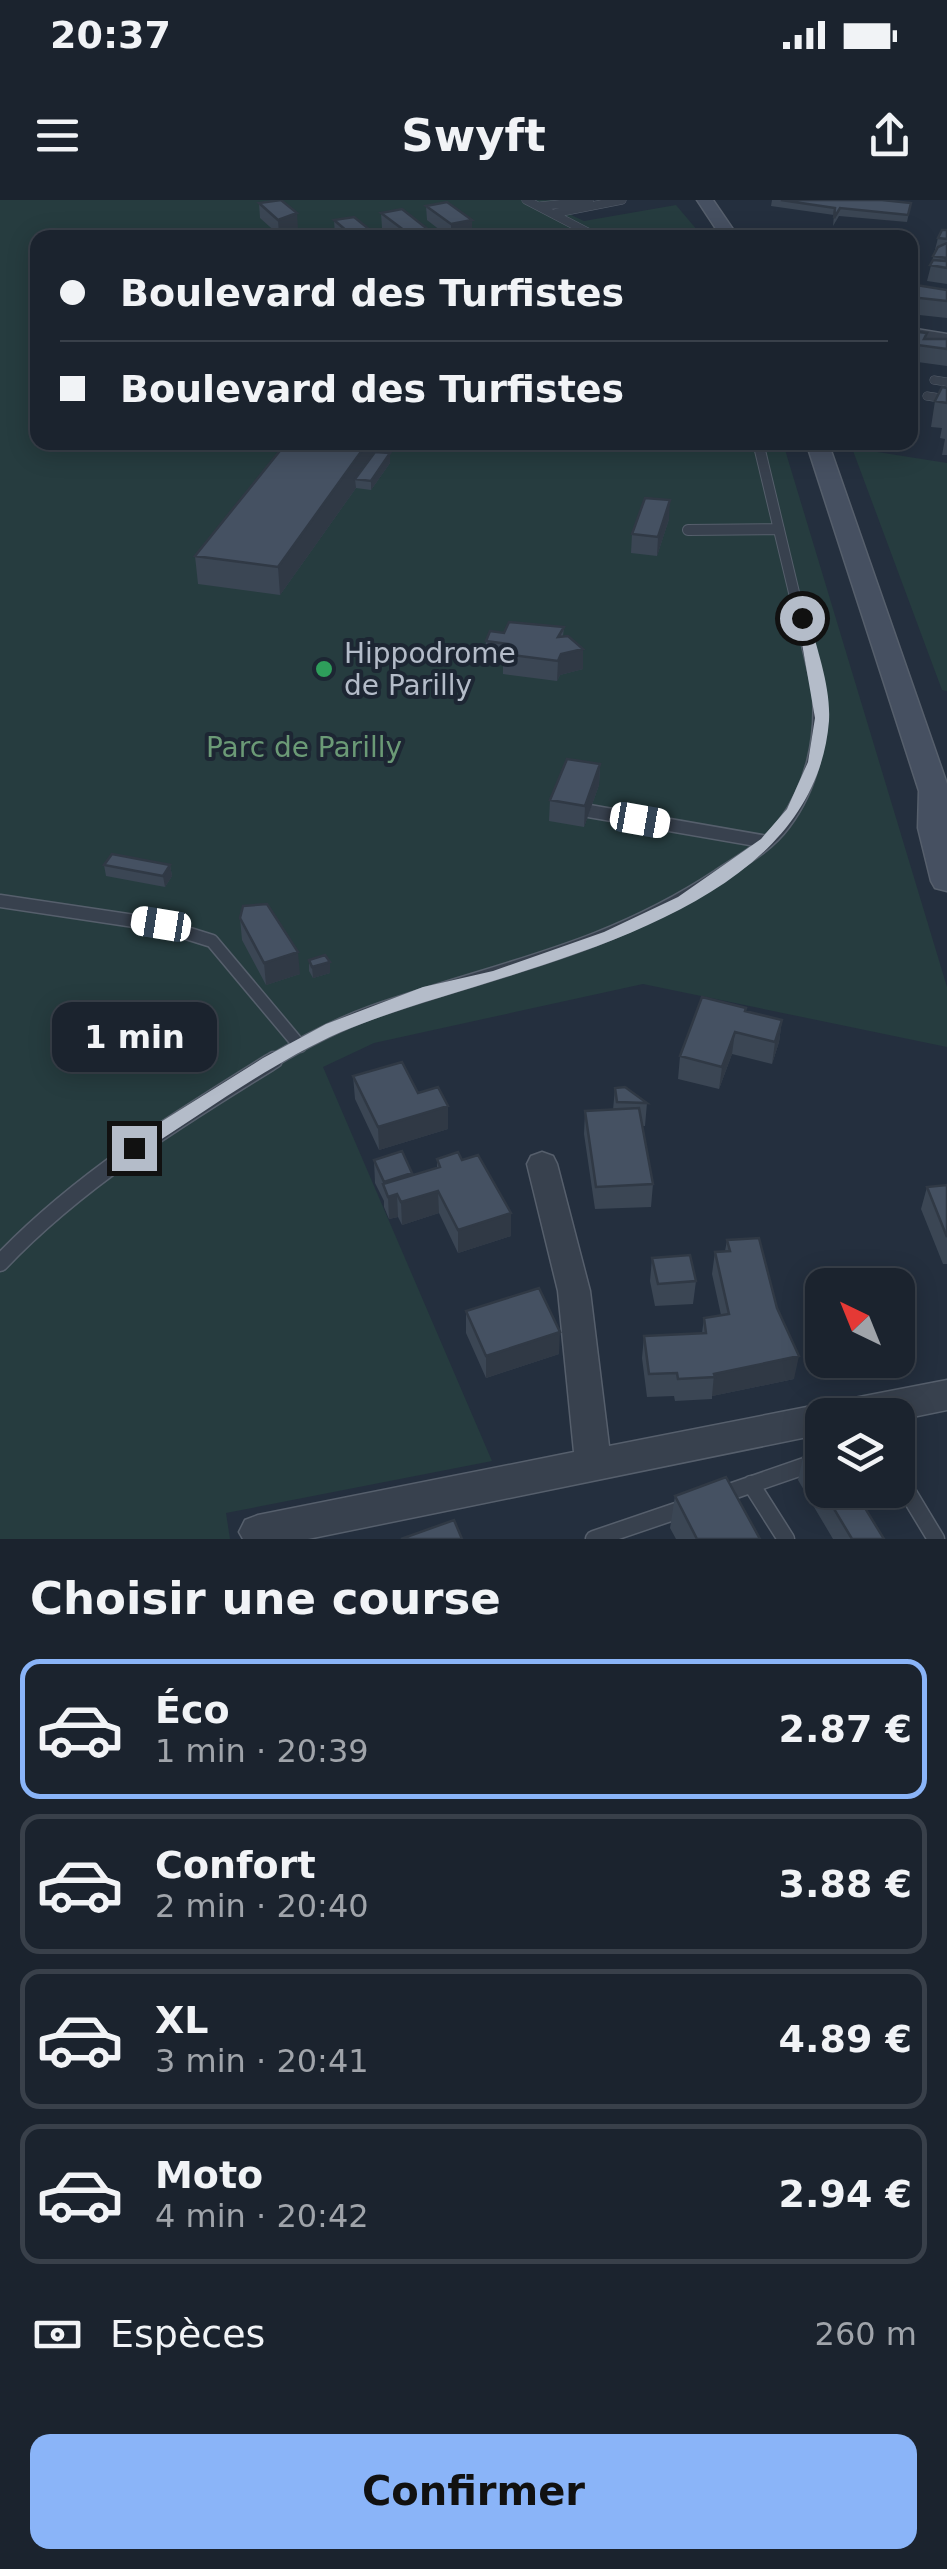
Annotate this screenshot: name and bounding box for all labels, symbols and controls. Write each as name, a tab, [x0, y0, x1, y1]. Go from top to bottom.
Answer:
text: 20:37	[50, 13, 171, 57]
icon: menu	[30, 108, 85, 163]
icon: share	[862, 108, 917, 163]
text: Swyft	[401, 109, 546, 162]
text: Boulevard des Turfistes	[120, 271, 624, 315]
text: Boulevard des Turfistes	[120, 367, 624, 411]
route start	[780, 596, 825, 641]
place label: Hippodrome de Parilly	[344, 637, 516, 702]
marker: Hippodrome de Parilly	[313, 658, 335, 680]
park label: Parc de Parilly	[206, 731, 402, 764]
car	[608, 800, 672, 840]
car	[129, 904, 193, 944]
callout: 1 min	[52, 1003, 216, 1073]
text: 1 min	[84, 1018, 185, 1056]
route end	[112, 1126, 157, 1171]
north arrow	[805, 1268, 915, 1378]
map controls	[805, 1268, 915, 1508]
button: layers	[805, 1398, 915, 1508]
text: Choisir une course	[30, 1572, 501, 1625]
icon: car	[35, 1684, 125, 1774]
text: Éco	[155, 1688, 230, 1732]
text: 2.87 €	[779, 1707, 912, 1751]
text: 1 min · 20:39	[155, 1732, 369, 1770]
icon: car	[35, 1839, 125, 1929]
text: Confort	[155, 1843, 316, 1887]
text: 3.88 €	[779, 1862, 912, 1906]
text: 2 min · 20:40	[155, 1887, 369, 1925]
icon: car	[35, 1994, 125, 2084]
text: XL	[155, 1998, 209, 2042]
text: 4.89 €	[779, 2017, 912, 2061]
text: 3 min · 20:41	[155, 2042, 369, 2080]
icon: car	[35, 2149, 125, 2239]
text: Moto	[155, 2153, 263, 2197]
text: 2.94 €	[779, 2172, 912, 2216]
text: 4 min · 20:42	[155, 2197, 369, 2235]
icon: cash	[30, 2307, 85, 2362]
text: Espèces	[110, 2312, 265, 2356]
text: 260 m	[815, 2315, 917, 2353]
button: Confirmer	[30, 2434, 917, 2549]

